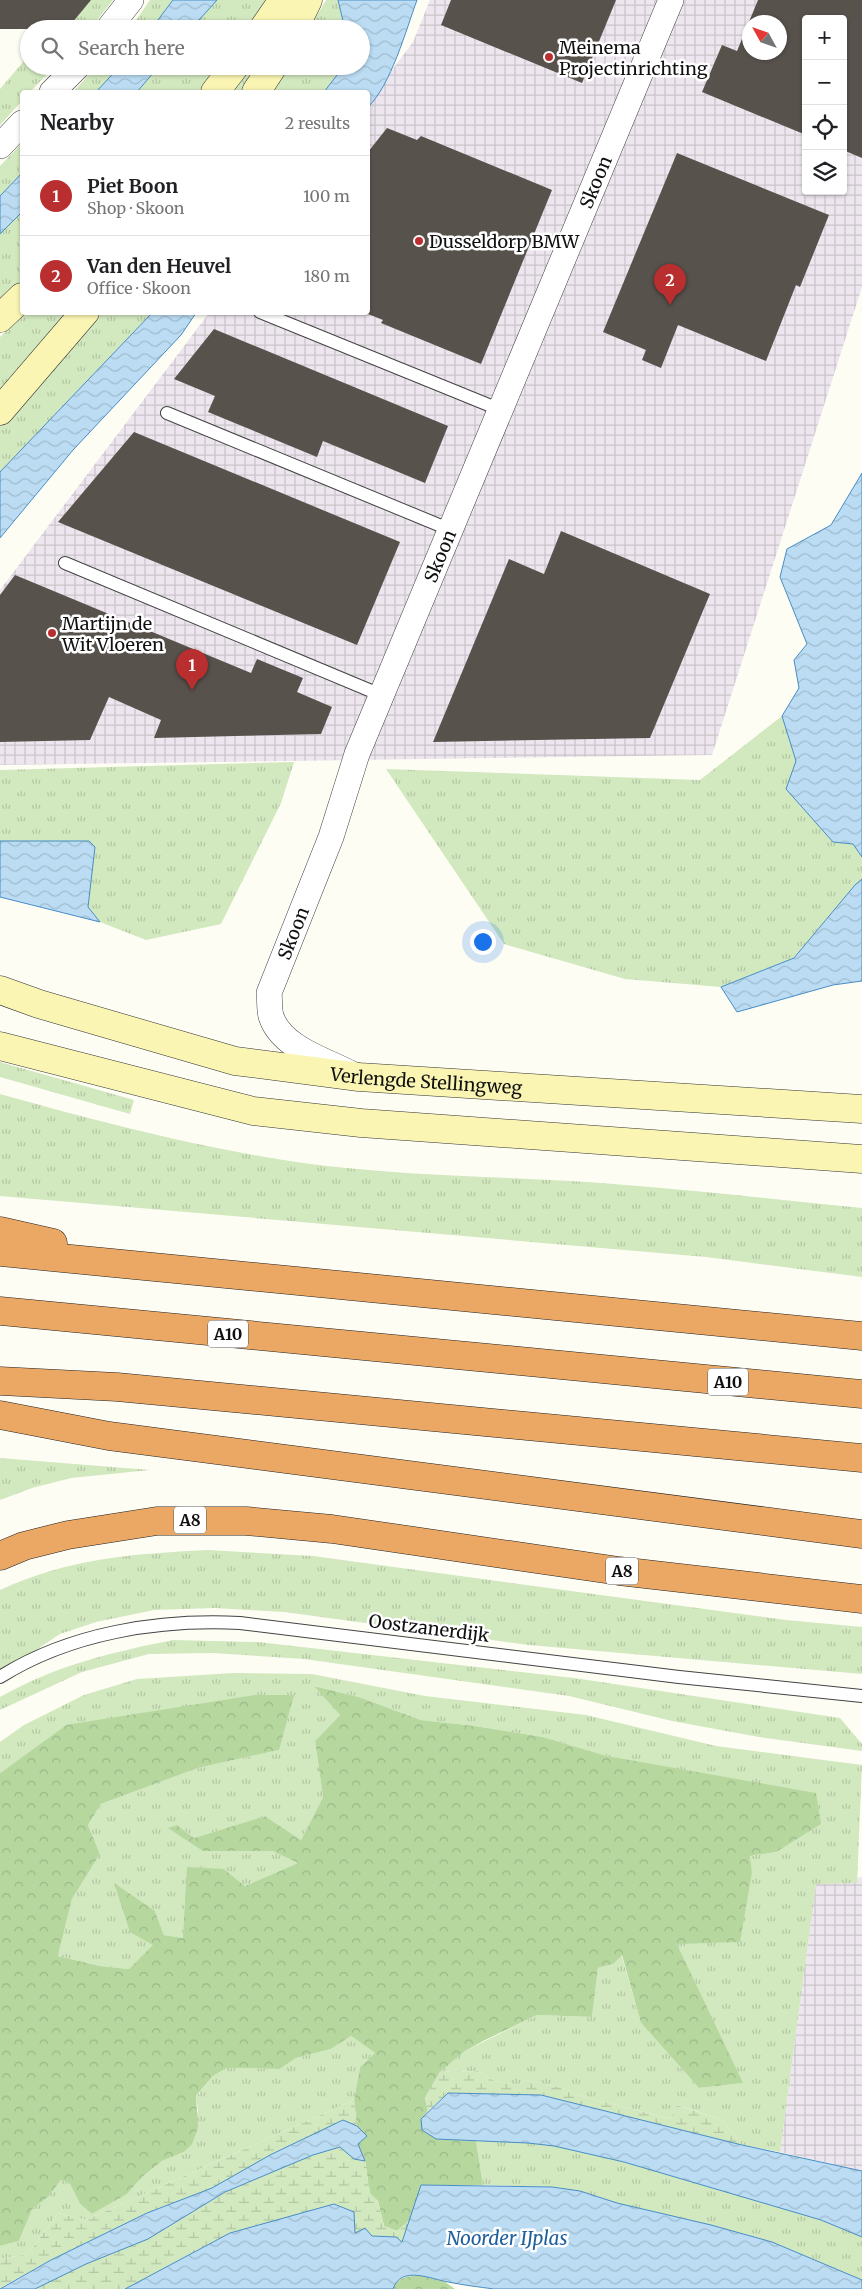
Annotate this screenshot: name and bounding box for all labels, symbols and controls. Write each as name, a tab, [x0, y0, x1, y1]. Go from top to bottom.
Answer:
north arrow	[742, 15, 787, 60]
map controls	[802, 15, 847, 195]
button: +	[802, 15, 847, 60]
search box	[20, 20, 370, 75]
icon: search	[38, 34, 66, 62]
text: Search here	[78, 36, 185, 60]
place label: Meinema Projectinrichting	[559, 36, 708, 80]
marker: Meinema Projectinrichting	[543, 51, 555, 63]
button: −	[802, 60, 847, 105]
button: locate	[802, 105, 847, 150]
text: Nearby	[40, 109, 114, 136]
text: 2 results	[285, 113, 350, 133]
button: layers	[802, 150, 847, 195]
street label: Skoon	[574, 152, 616, 212]
text: Piet Boon	[87, 174, 178, 198]
text: 1	[52, 186, 60, 206]
text: 100 m	[303, 186, 350, 206]
text: Shop · Skoon	[87, 198, 184, 218]
place label: Dusseldorp BMW	[429, 230, 580, 253]
marker: Dusseldorp BMW	[413, 235, 425, 247]
text: Van den Heuvel	[87, 254, 231, 278]
pin: 2	[654, 264, 686, 305]
text: 2	[51, 266, 61, 286]
text: 180 m	[304, 266, 350, 286]
text: Office · Skoon	[87, 278, 191, 298]
street label: Skoon	[418, 526, 461, 586]
place label: Martijn de Wit Vloeren	[61, 612, 164, 656]
marker: Martijn de Wit Vloeren	[46, 627, 58, 639]
pin: 1	[176, 649, 208, 690]
street label: Skoon	[272, 903, 314, 963]
your location	[470, 929, 496, 955]
street label: Verlengde Stellingweg	[328, 1062, 523, 1099]
road number: A10	[208, 1320, 248, 1348]
road number: A10	[708, 1368, 748, 1395]
road number: A8	[174, 1506, 206, 1534]
road number: A8	[606, 1558, 638, 1584]
street label: Oostzanerdijk	[367, 1609, 491, 1647]
water label: Noorder IJplas	[446, 2226, 568, 2250]

